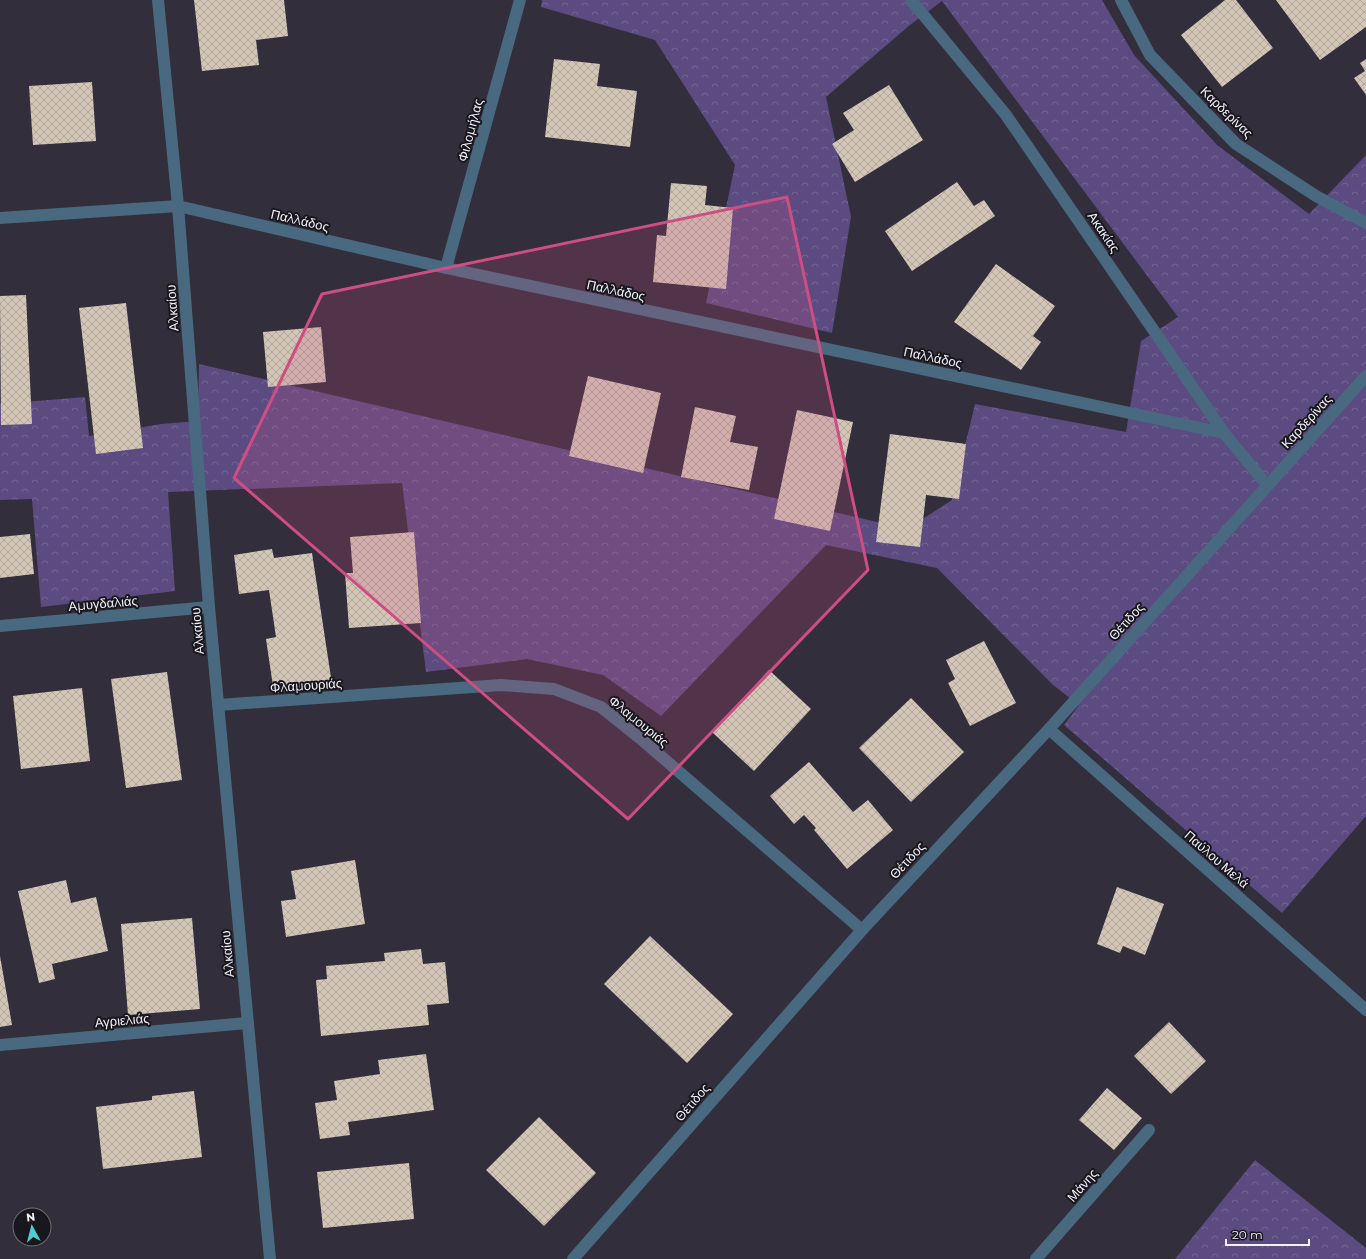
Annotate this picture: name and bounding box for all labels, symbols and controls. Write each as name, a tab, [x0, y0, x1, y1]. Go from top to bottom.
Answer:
street label: Καρδερίνας	[1197, 83, 1257, 141]
street label: Φιλομήλας	[454, 97, 486, 163]
street label: Παλλάδος	[269, 206, 331, 234]
street label: Ακακίας	[1085, 209, 1123, 255]
street label: Παλλάδος	[585, 276, 647, 304]
street label: Αλκαίου	[162, 284, 182, 332]
street label: Παλλάδος	[902, 343, 964, 371]
street label: Καρδερίνας	[1278, 391, 1334, 451]
street label: Αμυγδαλιάς	[68, 592, 138, 614]
street label: Θέτιδος	[1105, 599, 1147, 643]
street label: Αλκαίου	[187, 607, 207, 655]
street label: Φλαμουριάς	[269, 675, 343, 695]
street label: Φλαμουριάς	[606, 692, 672, 750]
street label: Παύλου Μελά	[1182, 827, 1253, 892]
street label: Θέτιδος	[886, 838, 928, 882]
street label: Αλκαίου	[217, 930, 237, 978]
street label: Αγριελιάς	[94, 1010, 150, 1030]
street label: Θέτιδος	[671, 1080, 713, 1124]
street label: Μάνης	[1063, 1165, 1101, 1205]
north arrow	[12, 1207, 52, 1247]
text: N	[26, 1210, 36, 1225]
scale bar	[1226, 1221, 1309, 1247]
text: 20 m	[1232, 1227, 1263, 1242]

